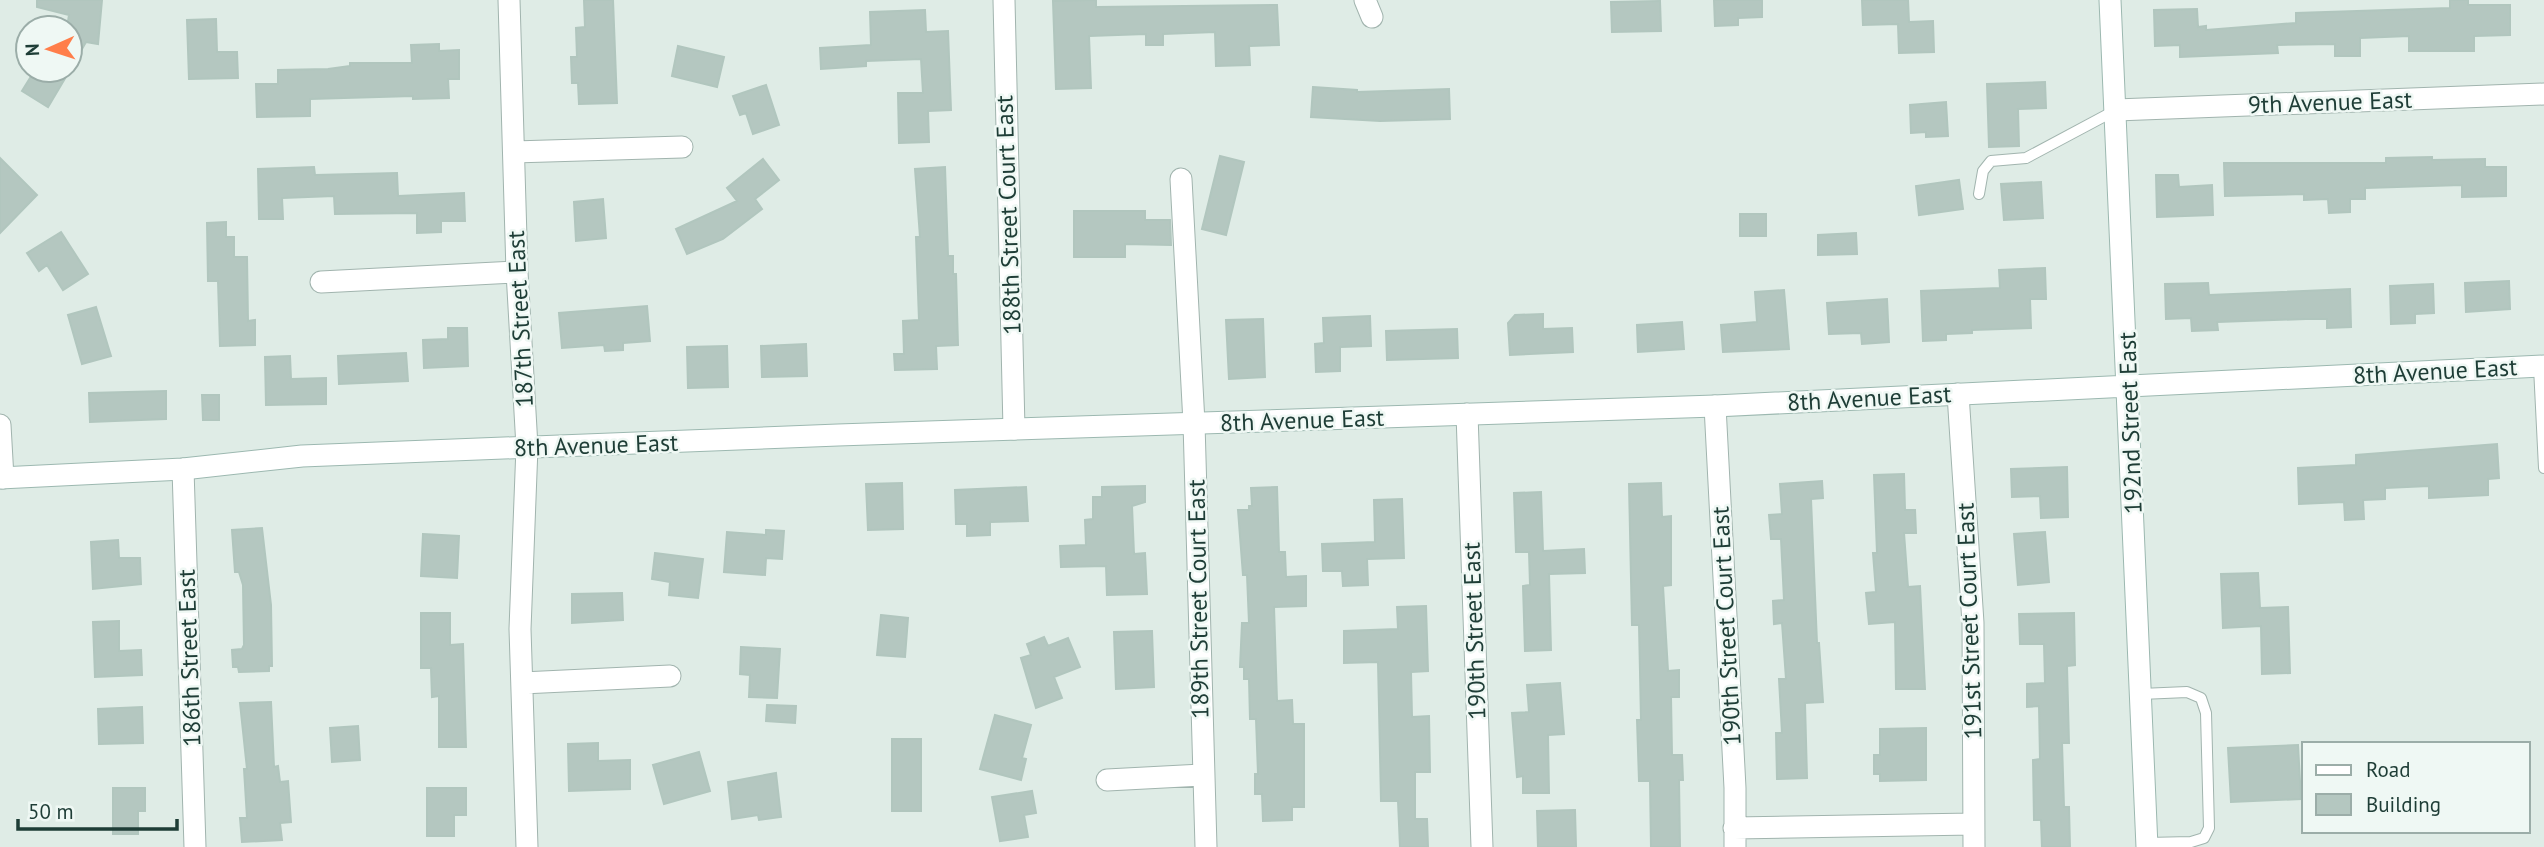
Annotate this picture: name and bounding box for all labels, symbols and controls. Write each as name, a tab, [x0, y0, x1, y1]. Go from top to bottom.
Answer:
north arrow	[14, 14, 84, 84]
text: N	[20, 43, 44, 57]
street label: 9th Avenue East	[2247, 84, 2413, 120]
street label: 188th Street Court East	[988, 95, 1028, 335]
street label: 187th Street East	[500, 230, 540, 408]
street label: 192nd Street East	[2111, 331, 2149, 515]
street label: 8th Avenue East	[2352, 351, 2518, 391]
street label: 8th Avenue East	[1786, 378, 1952, 418]
street label: 8th Avenue East	[1219, 402, 1385, 438]
street label: 8th Avenue East	[513, 427, 679, 463]
street label: 189th Street Court East	[1180, 479, 1216, 719]
street label: 191st Street Court East	[1949, 502, 1989, 740]
street label: 190th Street Court East	[1704, 505, 1748, 747]
street label: 190th Street East	[1455, 542, 1493, 720]
street label: 186th Street East	[170, 569, 208, 747]
legend	[2302, 742, 2530, 833]
text: Road	[2366, 756, 2410, 783]
scale bar	[18, 788, 177, 832]
text: Building	[2366, 791, 2441, 818]
text: 50 m	[28, 798, 74, 825]

